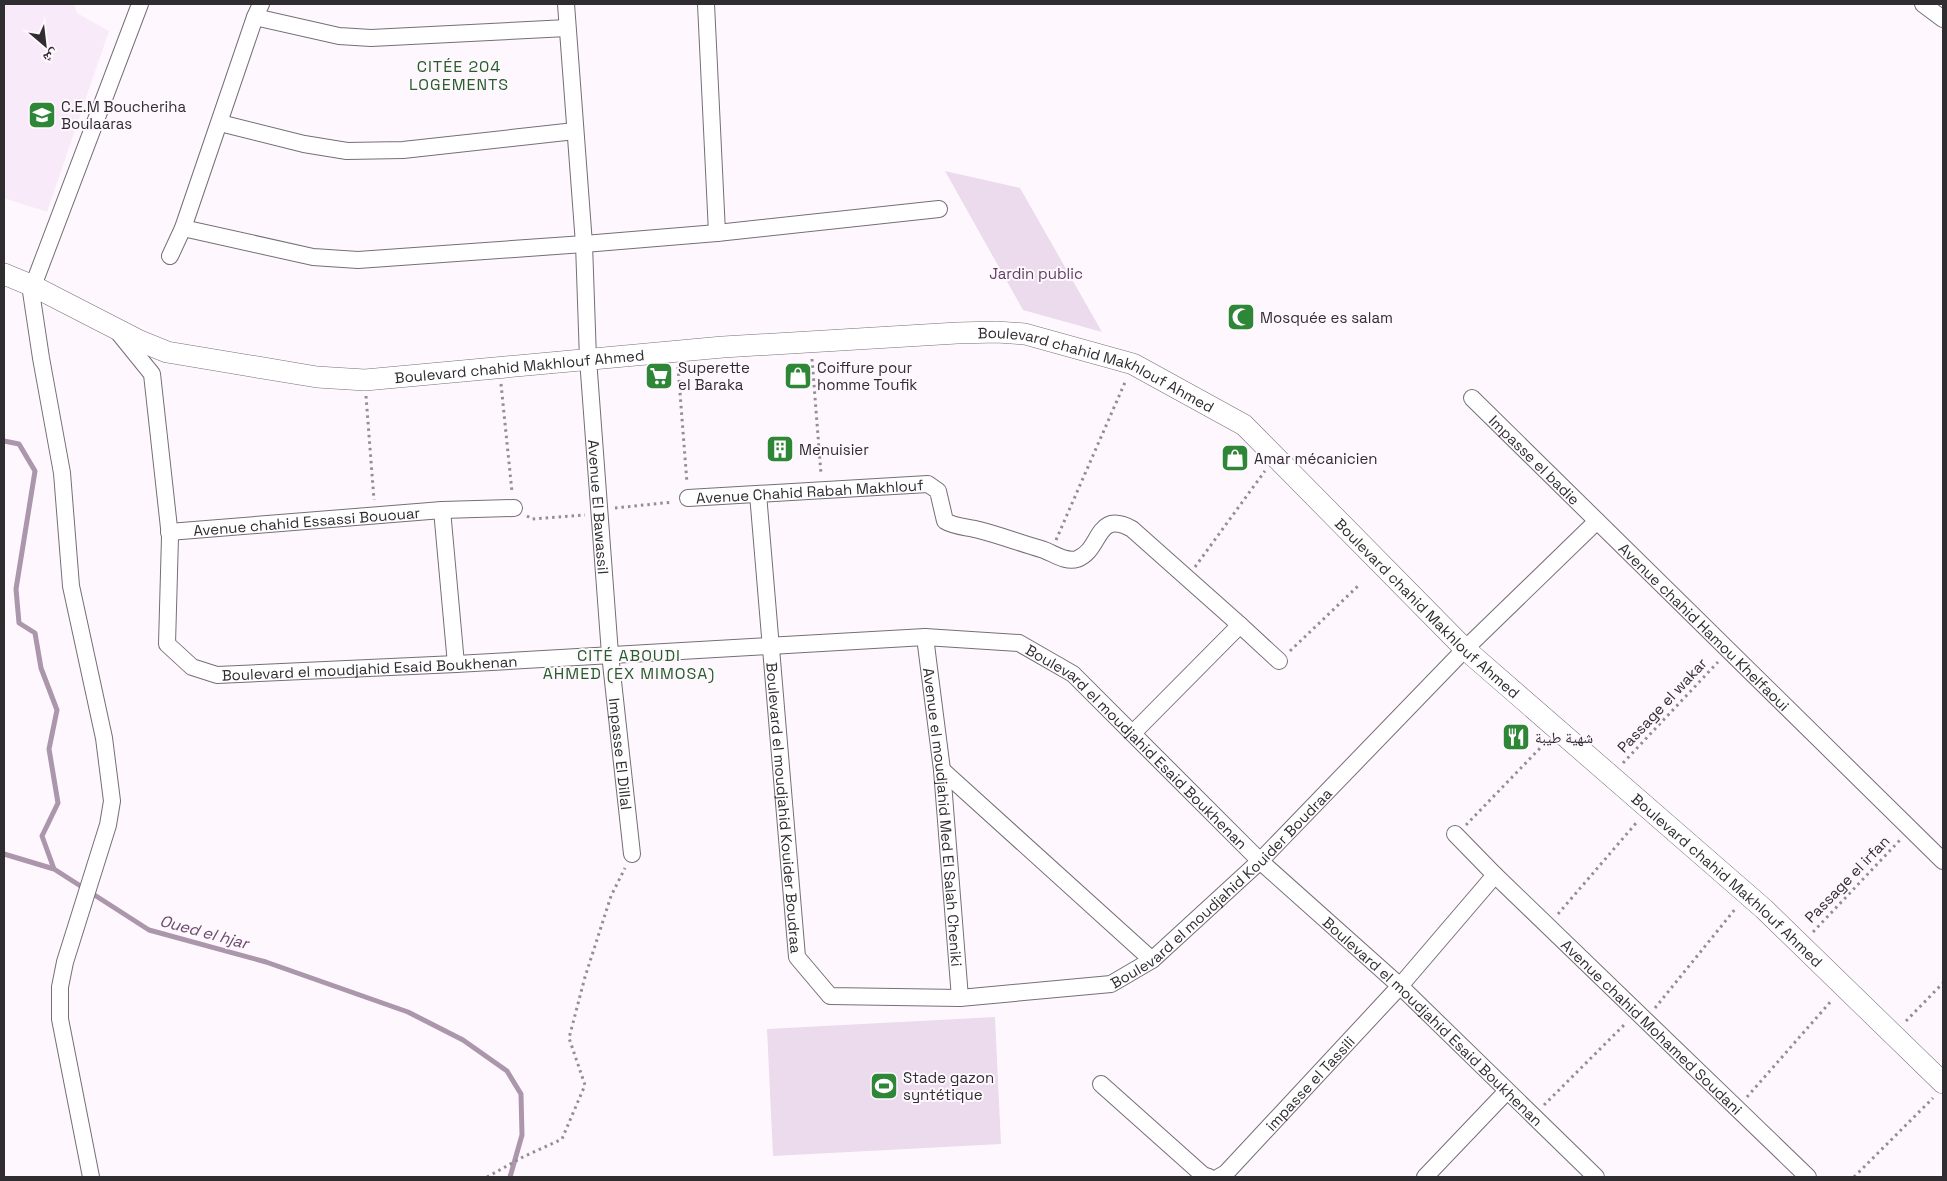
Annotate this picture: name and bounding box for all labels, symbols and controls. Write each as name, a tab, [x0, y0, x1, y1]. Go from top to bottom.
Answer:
north arrow	[20, 20, 70, 70]
text: ش	[40, 45, 62, 68]
district label: CITÉE 204 LOGEMENTS	[409, 56, 509, 95]
place label: C.E.M Boucheriha Boulaaras	[61, 97, 186, 133]
school or university icon: C.E.M Boucheriha Boulaaras	[27, 100, 57, 130]
park label: Jardin public	[989, 264, 1083, 283]
mosque icon: Mosquée es salam	[1226, 302, 1256, 332]
place label: Mosquée es salam	[1260, 308, 1393, 327]
street label: Boulevard chahid Makhlouf Ahmed	[977, 323, 1218, 416]
street label: Boulevard chahid Makhlouf Ahmed	[394, 345, 645, 387]
place label: Superette el Baraka	[678, 358, 750, 394]
place label: Coiffure pour homme Toufik	[817, 358, 917, 394]
supermarket icon: Superette el Baraka	[644, 361, 674, 391]
shop icon: Coiffure pour homme Toufik	[783, 361, 813, 391]
street label: Impasse el badie	[1485, 411, 1584, 509]
building icon: Menuisier	[765, 434, 795, 464]
street label: Avenue El Bawassil	[585, 439, 614, 575]
place label: Menuisier	[799, 440, 869, 459]
shop icon: Amar mécanicien	[1220, 443, 1250, 473]
place label: Amar mécanicien	[1254, 449, 1377, 468]
street label: Avenue Chahid Rabah Makhlouf	[695, 475, 924, 507]
street label: Avenue chahid Essassi Bououar	[192, 502, 421, 540]
street label: Boulevard chahid Makhlouf Ahmed	[1331, 514, 1524, 702]
street label: Avenue chahid Hamou Khelfaoui	[1615, 538, 1794, 715]
street label: Boulevard el moudjahid Esaid Boukhenan	[1022, 639, 1252, 853]
district label: CITÉ ABOUDI AHMED (EX MIMOSA)	[543, 645, 715, 684]
street label: Boulevard el moudjahid Esaid Boukhenan	[221, 651, 518, 684]
street label: Passage el wakar	[1613, 653, 1711, 756]
street label: Boulevard el moudjahid Kouider Boudraa	[763, 662, 806, 955]
street label: Avenue el moudjahid Med El Salah Cheniki	[919, 666, 967, 967]
street label: Impasse El Dillal	[605, 697, 637, 811]
restaurant icon: شهية طيبة	[1501, 722, 1531, 752]
place label: شهية طيبة	[1535, 728, 1593, 747]
street label: Boulevard el moudjahid Kouider Boudraa	[1107, 783, 1336, 992]
street label: Boulevard chahid Makhlouf Ahmed	[1628, 789, 1827, 971]
street label: Passage el irfan	[1801, 831, 1893, 927]
water label: Oued el hjar	[157, 910, 253, 954]
street label: Boulevard el moudjahid Esaid Boukhenan	[1319, 912, 1547, 1130]
street label: Avenue chahid Mohamed Soudani	[1558, 935, 1747, 1118]
street label: impasse el Tassili	[1261, 1032, 1358, 1134]
place label: Stade gazon syntétique	[903, 1068, 994, 1104]
sports icon: Stade gazon syntétique	[869, 1071, 899, 1101]

